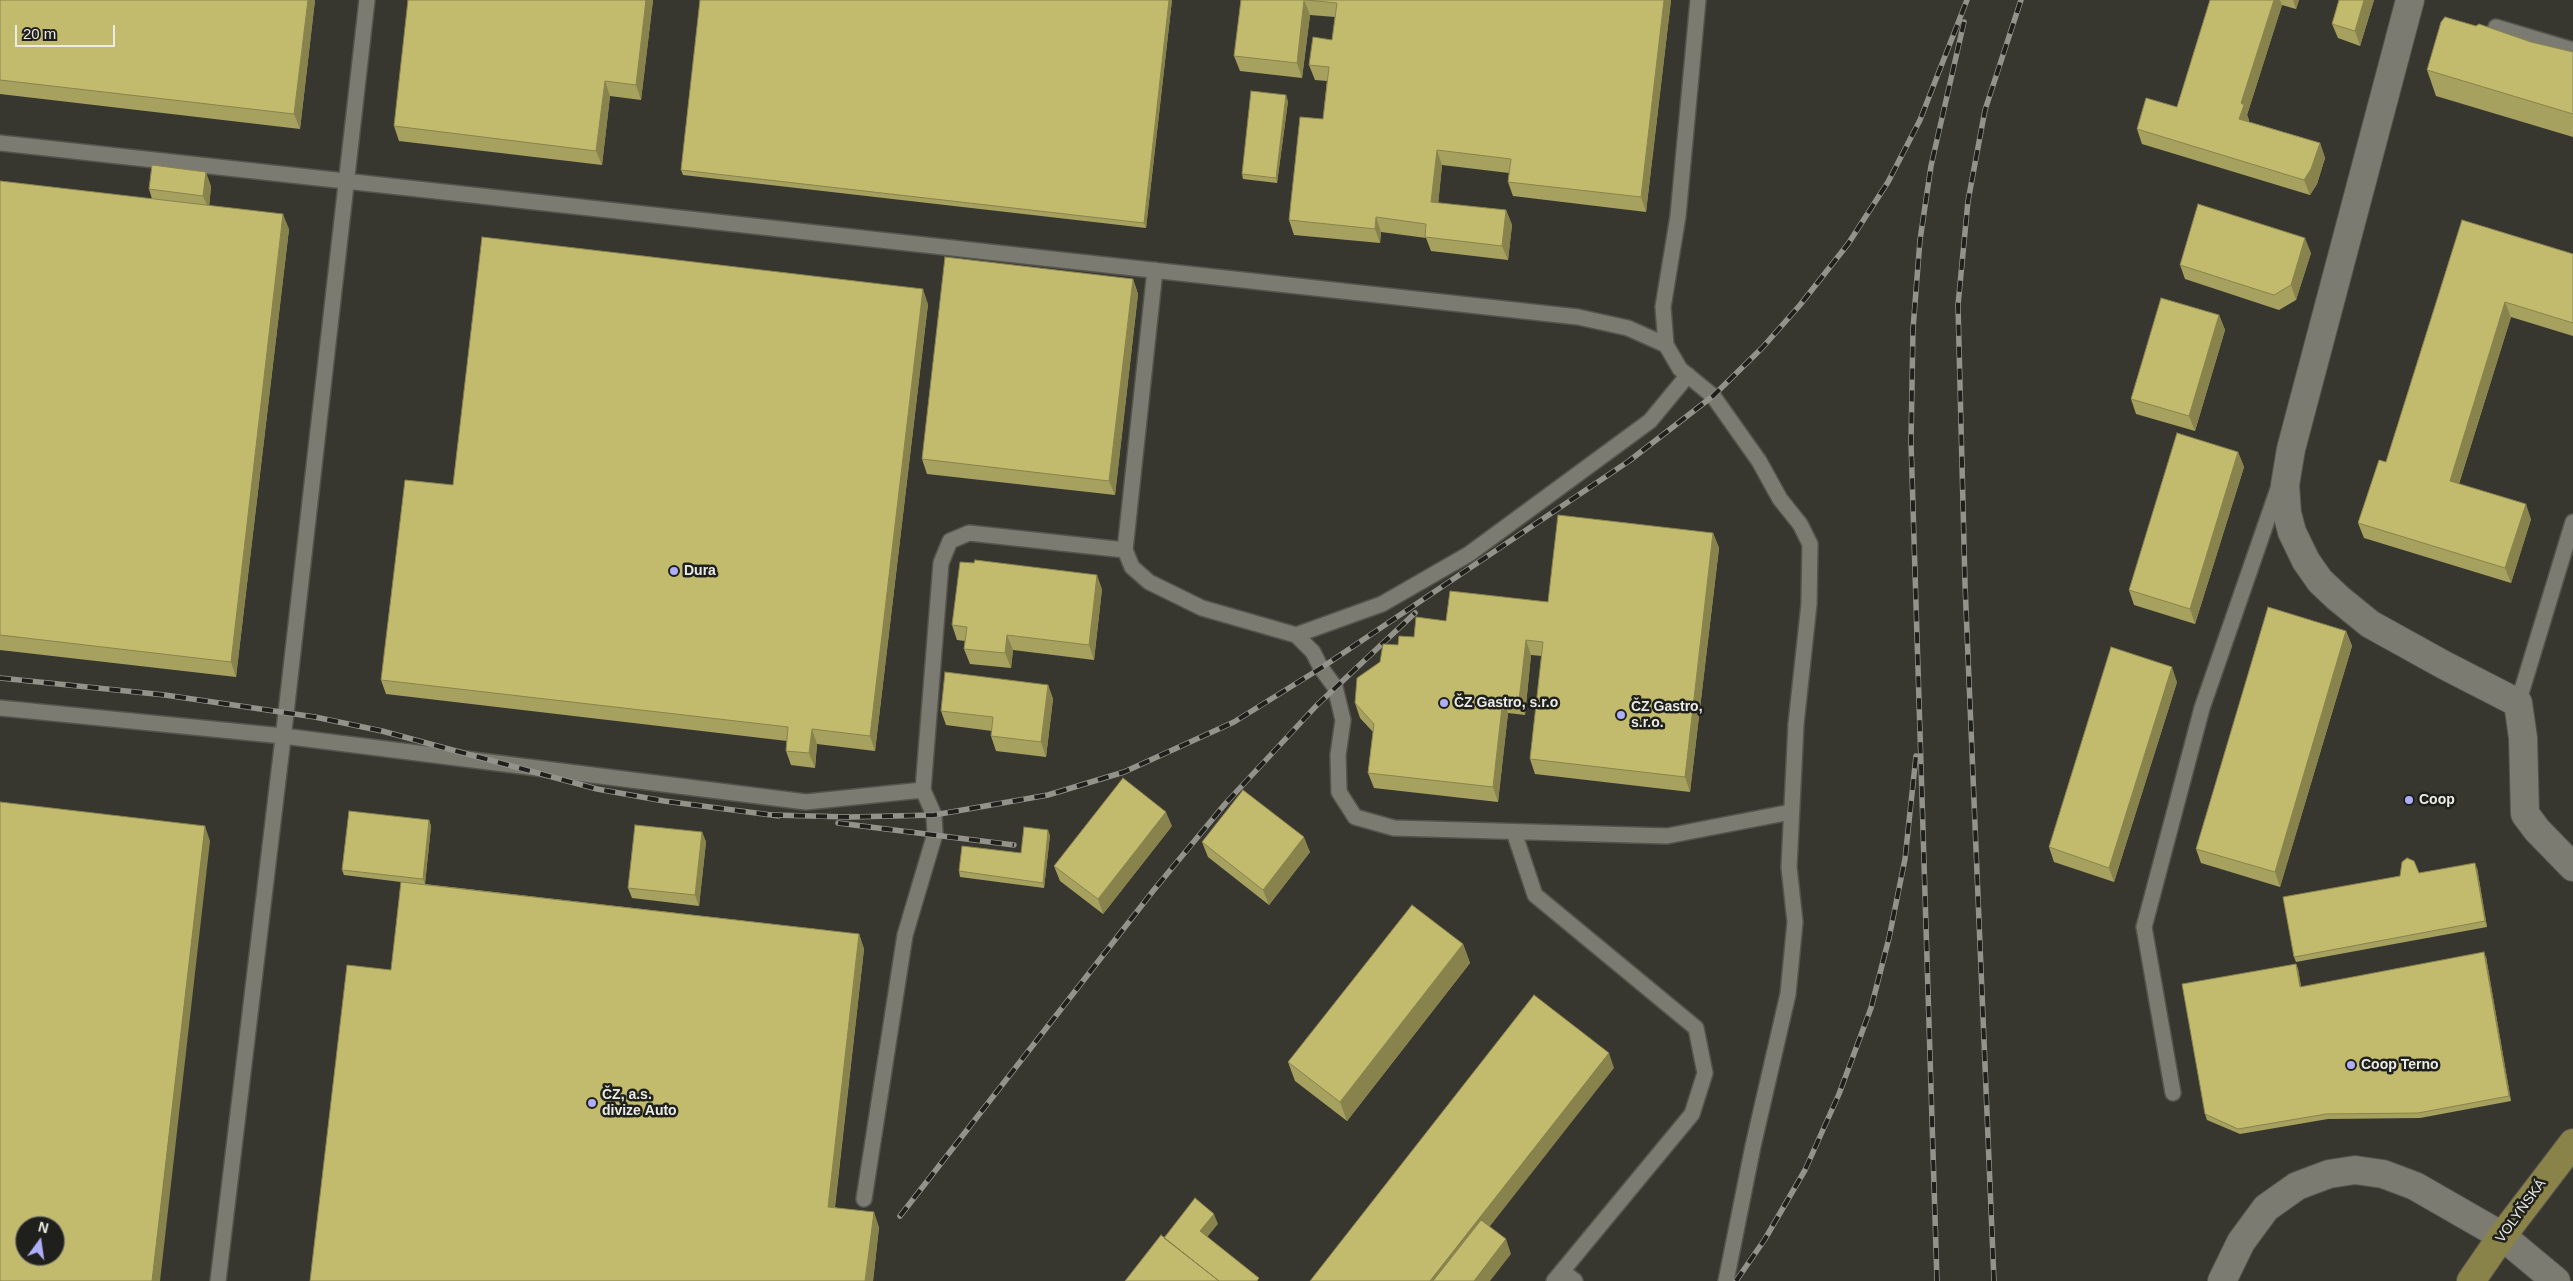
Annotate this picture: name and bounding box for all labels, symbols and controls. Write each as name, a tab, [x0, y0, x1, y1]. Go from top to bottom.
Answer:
scale bar	[18, 15, 118, 47]
text: 20 m	[23, 25, 56, 42]
place label: Dura	[684, 563, 716, 579]
marker: Dura	[668, 565, 680, 577]
place label: ČZ Gastro, s.r.o	[1454, 695, 1558, 711]
marker: ČZ Gastro, s.r.o	[1438, 697, 1450, 709]
place label: ČZ Gastro, s.r.o.	[1631, 699, 1703, 732]
marker: ČZ Gastro, s.r.o.	[1615, 709, 1627, 721]
place label: Coop	[2419, 792, 2455, 808]
marker: Coop	[2403, 794, 2415, 806]
place label: Coop Terno	[2361, 1057, 2439, 1073]
marker: Coop Terno	[2345, 1059, 2357, 1071]
place label: ČZ, a.s. divize Auto	[602, 1087, 677, 1120]
marker: ČZ, a.s. divize Auto	[586, 1097, 598, 1109]
street label: VOLYŇSKÁ	[2492, 1176, 2550, 1246]
north arrow	[15, 1216, 65, 1266]
text: N	[37, 1218, 50, 1236]

